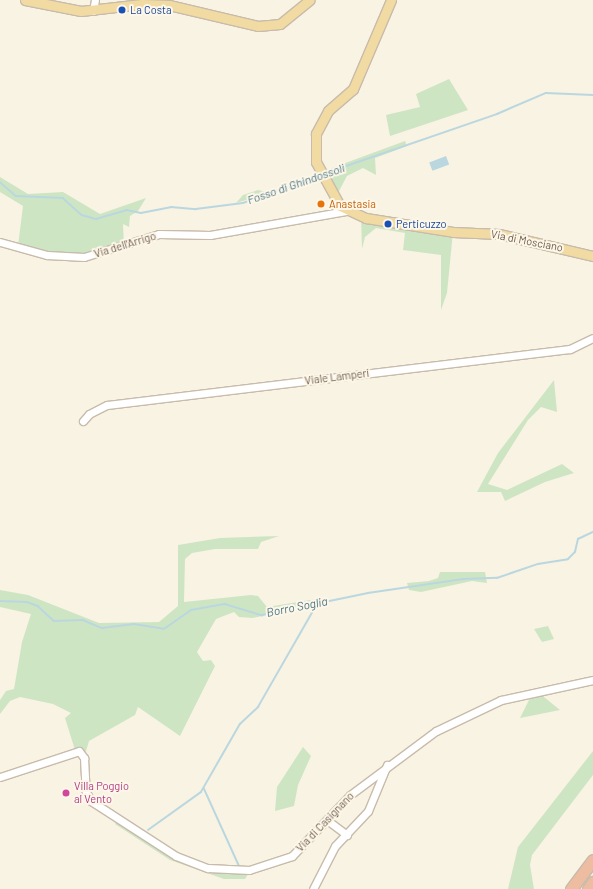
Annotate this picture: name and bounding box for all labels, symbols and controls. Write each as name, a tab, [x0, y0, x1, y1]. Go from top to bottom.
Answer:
place label: La Costa	[130, 3, 172, 17]
marker: La Costa	[117, 5, 127, 15]
water label: Fosso di Ghindossoli	[245, 161, 347, 207]
place label: Anastasia	[329, 197, 376, 211]
marker: Anastasia	[316, 199, 326, 209]
place label: Perticuzzo	[396, 217, 447, 231]
marker: Perticuzzo	[383, 219, 393, 229]
street label: Via di Mosciano	[490, 228, 564, 254]
street label: Via dell'Arrigo	[92, 229, 158, 261]
street label: Viale Lamperi	[304, 366, 370, 388]
water label: Borro Soglia	[265, 594, 329, 620]
place label: Villa Poggio al Vento	[74, 780, 129, 806]
marker: Villa Poggio al Vento	[61, 788, 71, 798]
street label: Via di Casignano	[293, 789, 357, 855]

